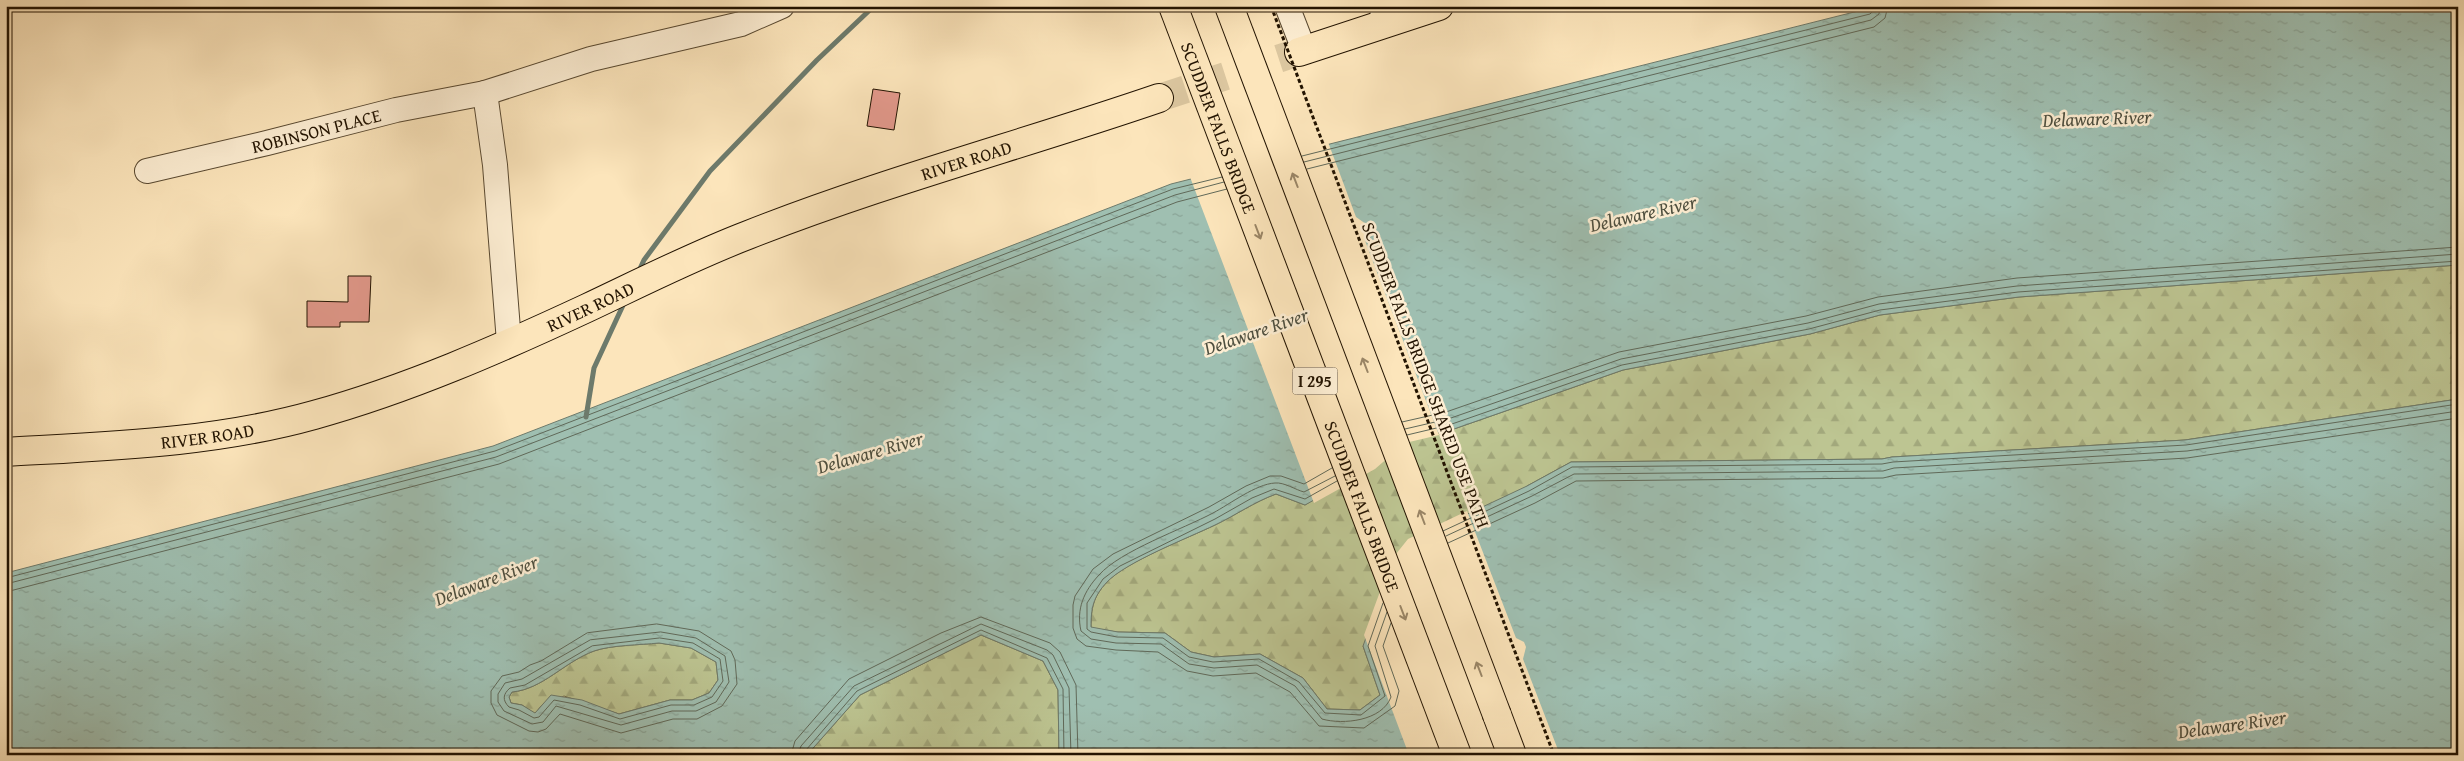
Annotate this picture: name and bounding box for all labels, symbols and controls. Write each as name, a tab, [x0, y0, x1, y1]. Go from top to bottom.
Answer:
street label: SCUDDER FALLS BRIDGE	[1174, 38, 1264, 217]
street label: ROBINSON PLACE	[249, 101, 384, 160]
water label: Delaware River	[2041, 102, 2153, 134]
street label: RIVER ROAD	[917, 133, 1015, 187]
one-way arrow	[1290, 173, 1299, 189]
water label: Delaware River	[1586, 187, 1700, 239]
street label: SCUDDER FALLS BRIDGE SHARED USE PATH	[1358, 219, 1494, 531]
one-way arrow	[1254, 224, 1263, 239]
street label: RIVER ROAD	[542, 274, 638, 338]
water label: Delaware River	[1199, 300, 1313, 362]
one-way arrow	[1360, 358, 1369, 373]
road number: I 295	[1292, 368, 1338, 394]
street label: RIVER ROAD	[159, 416, 256, 455]
street label: SCUDDER FALLS BRIDGE	[1320, 419, 1406, 595]
water label: Delaware River	[813, 423, 927, 481]
one-way arrow	[1417, 510, 1426, 525]
water label: Delaware River	[429, 547, 543, 613]
one-way arrow	[1399, 605, 1408, 620]
one-way arrow	[1474, 662, 1484, 677]
water label: Delaware River	[2175, 702, 2289, 746]

